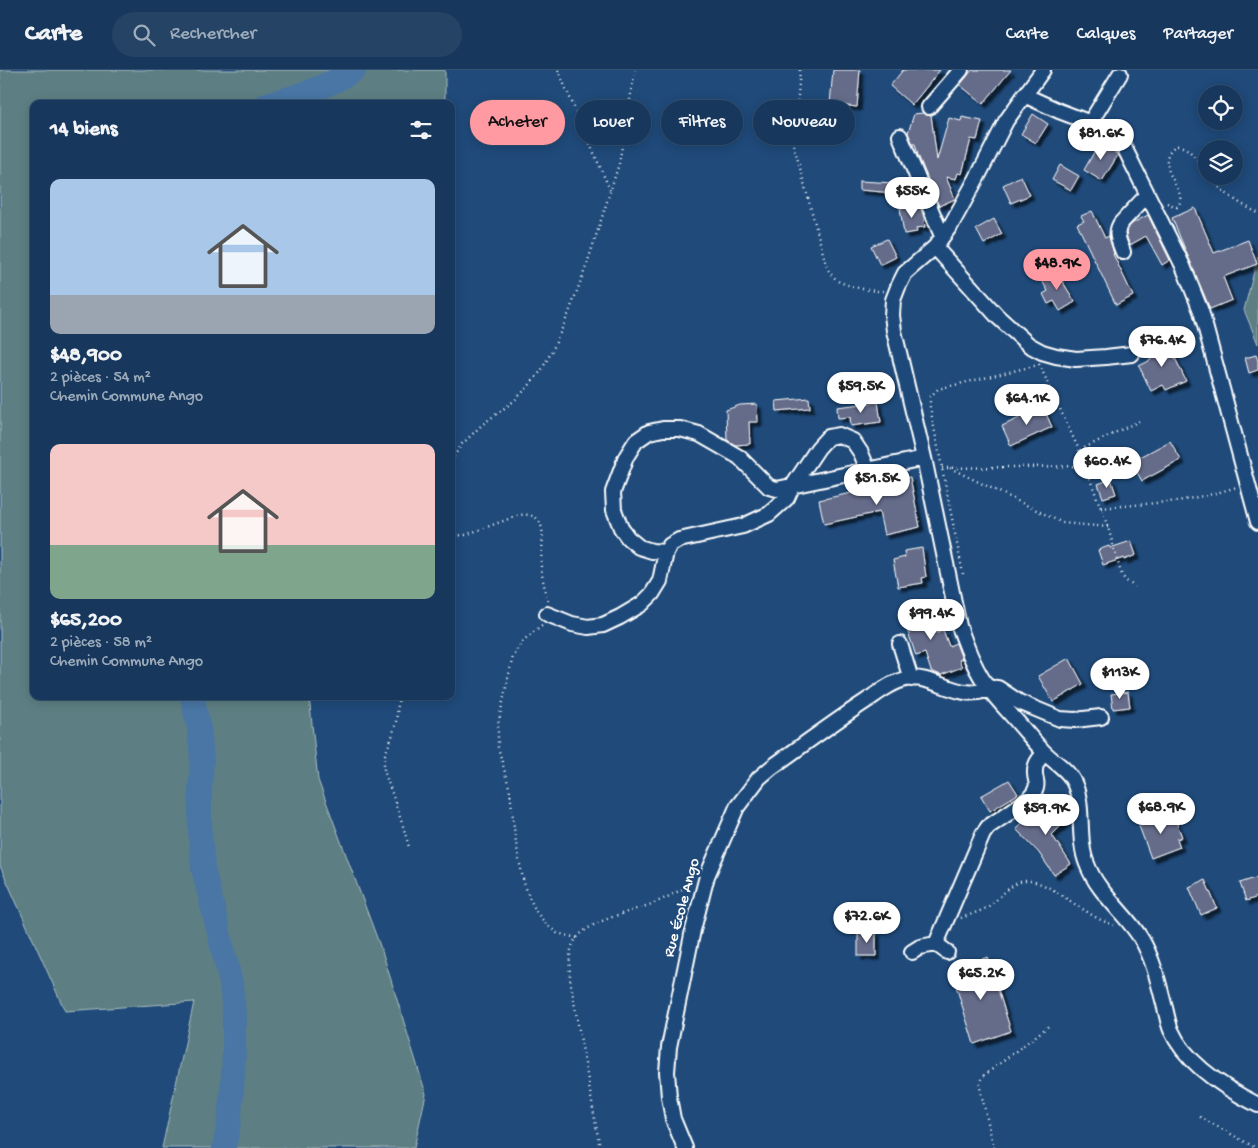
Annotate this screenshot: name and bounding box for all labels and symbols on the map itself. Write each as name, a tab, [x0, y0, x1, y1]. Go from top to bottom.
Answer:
pin: $81.6K	[1060, 118, 1142, 161]
pin: $55K	[882, 176, 942, 219]
pin: $48.9K	[1016, 248, 1098, 291]
pin: $76.4K	[1121, 326, 1203, 368]
pin: $59.5K	[820, 372, 902, 414]
pin: $64.1K	[986, 384, 1068, 426]
pin: $60.4K	[1066, 446, 1148, 489]
pin: $51.5K	[836, 464, 918, 506]
pin: $99.4K	[890, 598, 972, 641]
pin: $113K	[1085, 658, 1155, 700]
pin: $68.9K	[1120, 792, 1202, 835]
pin: $59.9K	[1005, 794, 1087, 836]
street label: Rue École Ango	[661, 856, 705, 960]
pin: $72.6K	[826, 902, 908, 944]
pin: $65.2K	[940, 958, 1022, 1001]

